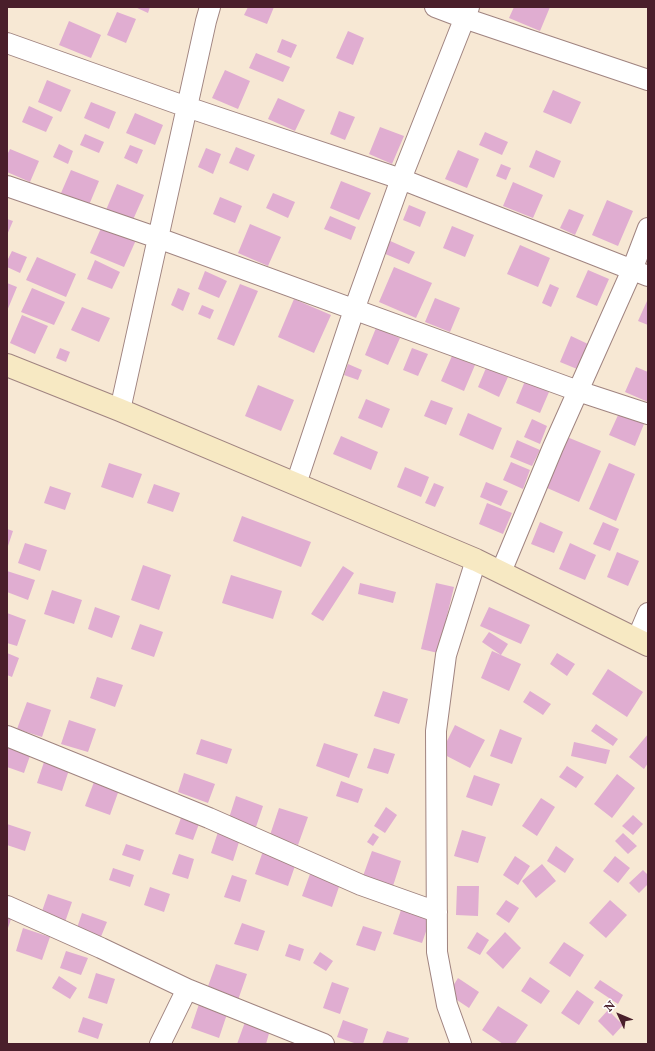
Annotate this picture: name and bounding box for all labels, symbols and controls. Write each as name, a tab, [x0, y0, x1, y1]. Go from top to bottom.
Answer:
north arrow	[599, 995, 639, 1035]
text: N	[602, 998, 619, 1015]

